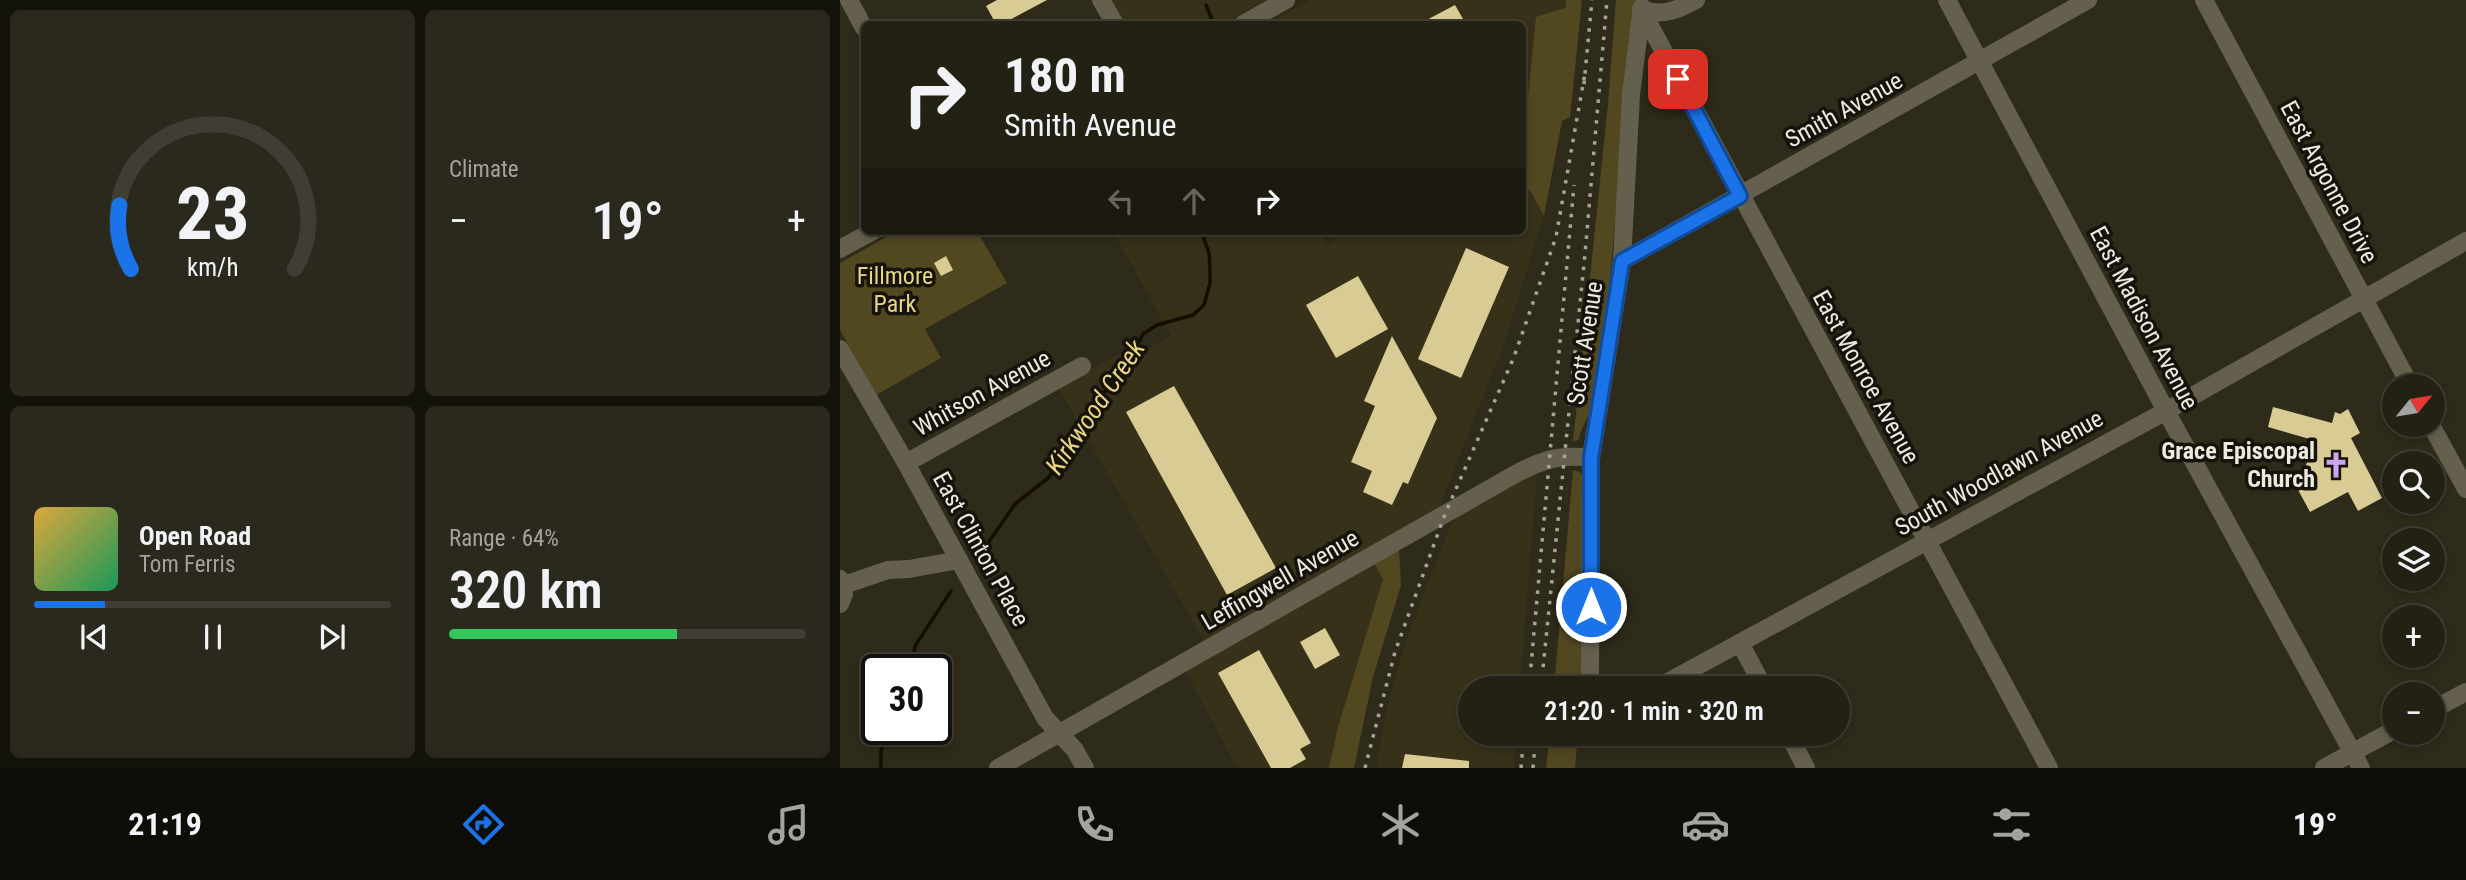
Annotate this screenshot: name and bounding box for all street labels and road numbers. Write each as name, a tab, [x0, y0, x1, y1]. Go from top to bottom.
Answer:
street label: Smith Avenue	[1781, 66, 1907, 154]
street label: East Argonne Drive	[2274, 96, 2384, 268]
street label: East Madison Avenue	[2084, 222, 2204, 414]
street label: Scott Avenue	[1561, 279, 1609, 407]
street label: East Monroe Avenue	[1807, 285, 1925, 469]
street label: Whitson Avenue	[909, 344, 1055, 442]
street label: South Woodlawn Avenue	[1890, 404, 2108, 542]
street label: East Clinton Place	[927, 467, 1035, 631]
street label: Leffingwell Avenue	[1197, 524, 1363, 636]

